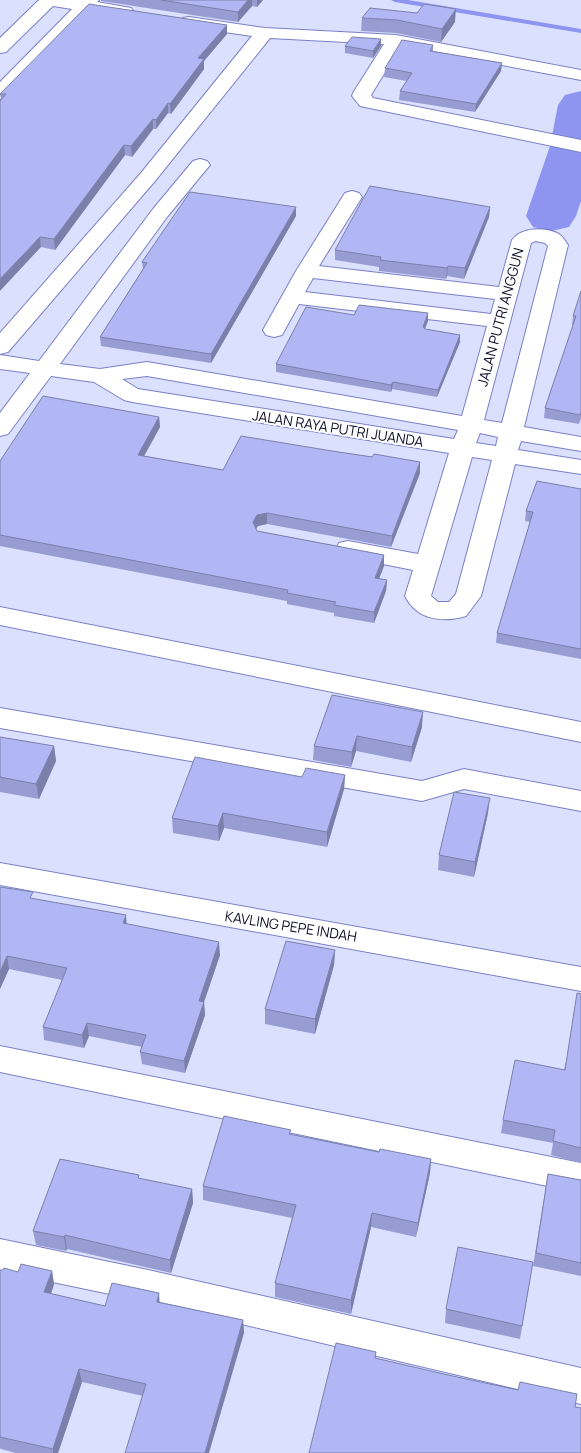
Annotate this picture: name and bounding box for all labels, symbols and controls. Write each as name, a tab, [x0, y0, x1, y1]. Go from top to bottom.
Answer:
street label: JALAN PUTRI ANGGUN	[472, 246, 528, 388]
street label: JALAN RAYA PUTRI JUANDA	[251, 405, 425, 451]
street label: KAVLING PEPE INDAH	[224, 906, 358, 946]

